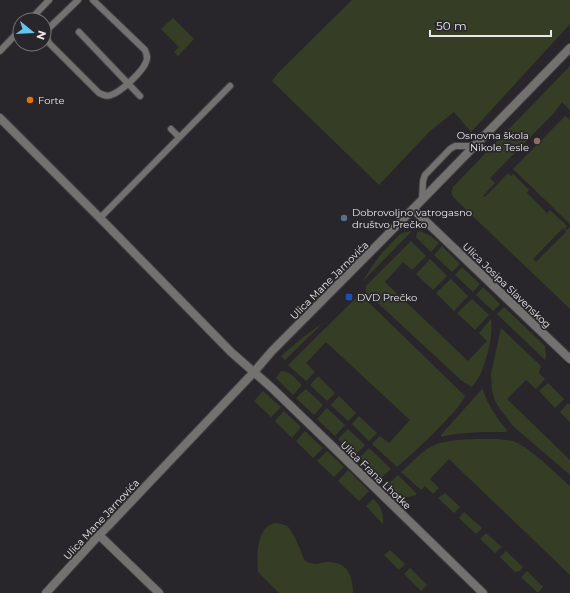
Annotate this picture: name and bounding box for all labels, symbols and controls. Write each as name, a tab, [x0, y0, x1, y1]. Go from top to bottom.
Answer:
north arrow	[12, 12, 52, 52]
scale bar	[430, 12, 551, 38]
text: 50 m	[436, 18, 467, 33]
text: N	[33, 29, 50, 41]
place label: Forte	[38, 94, 65, 107]
marker: Forte	[25, 95, 35, 105]
place label: Osnovna škola Nikole Tesle	[457, 129, 529, 154]
marker: Osnovna škola Nikole Tesle	[532, 136, 542, 146]
place label: Dobrovoljno vatrogasno društvo Prečko	[352, 206, 472, 231]
marker: Dobrovoljno vatrogasno društvo Prečko	[339, 213, 349, 223]
street label: Ulica Mane Jarnovića	[287, 238, 371, 322]
street label: Ulica Josipa Slavenskog	[460, 240, 554, 331]
place label: DVD Prečko	[357, 291, 417, 304]
marker: DVD Prečko	[344, 292, 354, 302]
street label: Ulica Frana Lhotke	[338, 438, 414, 512]
street label: Ulica Mane Jarnovića	[61, 476, 142, 562]

